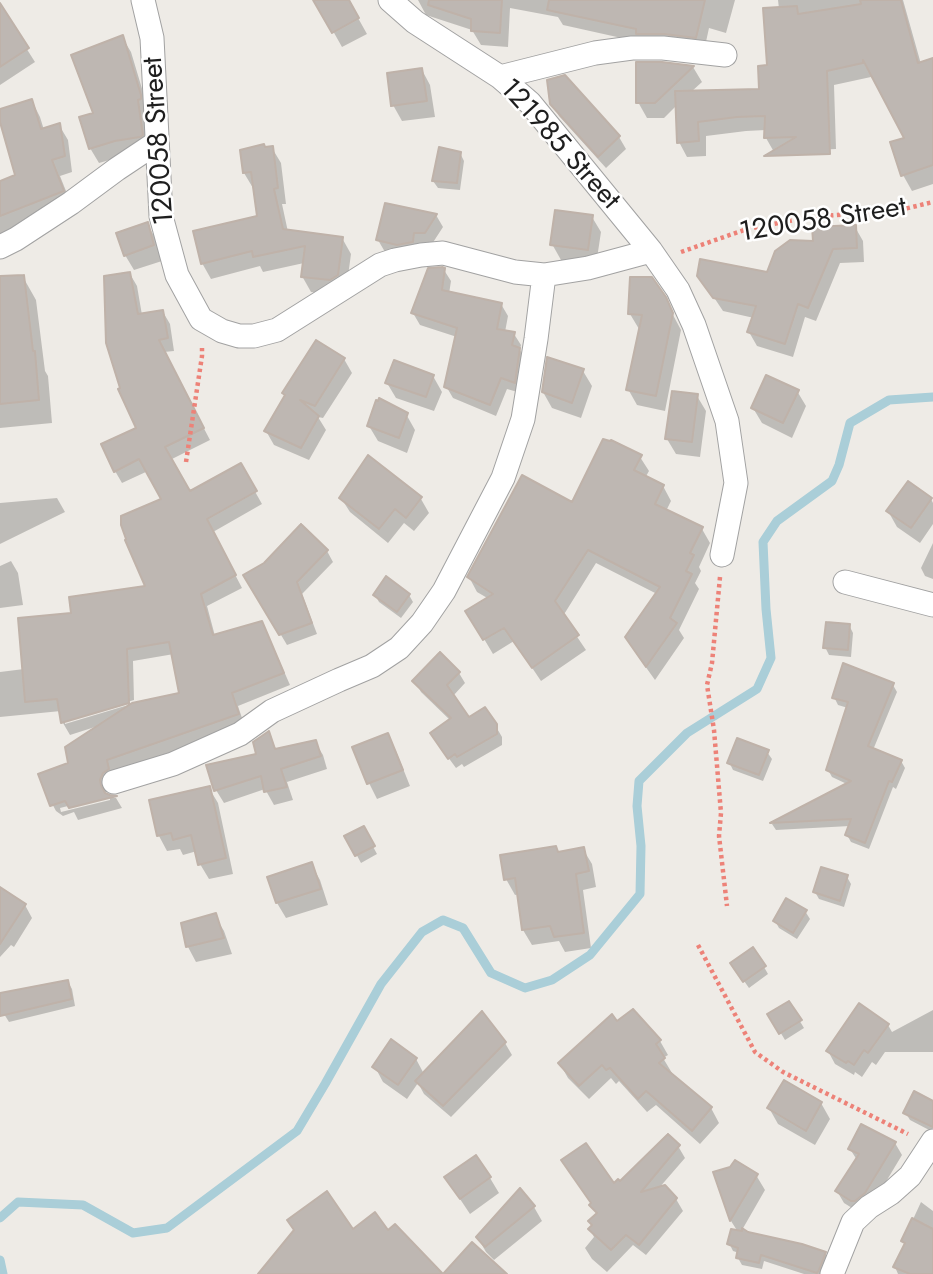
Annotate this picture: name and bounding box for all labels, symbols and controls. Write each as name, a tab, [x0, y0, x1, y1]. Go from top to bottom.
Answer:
street label: 120058 Street	[137, 56, 183, 226]
street label: 121985 Street	[492, 73, 626, 217]
street label: 120058 Street	[737, 191, 909, 251]

